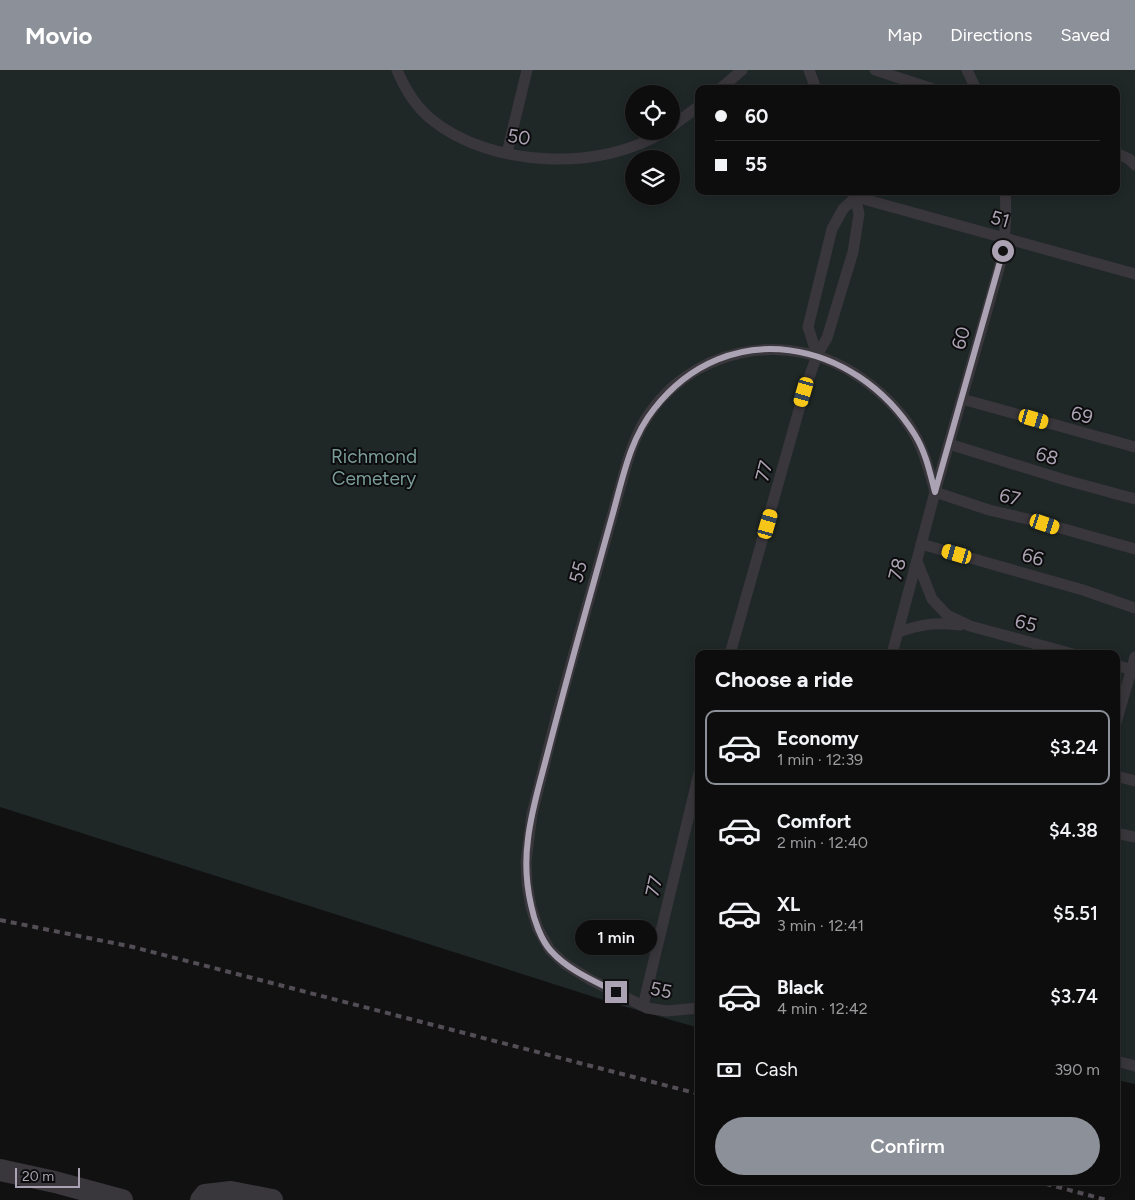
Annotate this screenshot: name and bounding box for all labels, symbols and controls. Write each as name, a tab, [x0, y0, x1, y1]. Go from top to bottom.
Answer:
text: Movio	[25, 21, 93, 50]
text: Map	[887, 24, 922, 46]
text: Directions	[950, 24, 1032, 46]
text: Saved	[1060, 24, 1110, 46]
map controls	[625, 85, 680, 205]
button: locate	[625, 85, 680, 140]
text: 60	[745, 105, 768, 128]
street label: 50	[506, 124, 532, 150]
button: layers	[625, 150, 680, 205]
text: 55	[745, 153, 767, 176]
street label: 51	[988, 205, 1012, 233]
route start	[992, 240, 1014, 262]
street label: 60	[947, 324, 975, 352]
car	[792, 376, 815, 408]
street label: 69	[1068, 401, 1096, 429]
car	[1017, 408, 1050, 430]
street label: 68	[1033, 442, 1061, 470]
park label: Richmond Cemetery	[331, 445, 417, 490]
street label: 77	[750, 458, 778, 484]
street label: 67	[997, 483, 1023, 511]
car	[756, 508, 779, 540]
car	[1028, 512, 1061, 536]
car	[940, 543, 973, 565]
street label: 66	[1019, 543, 1047, 571]
street label: 78	[883, 556, 911, 582]
street label: 55	[564, 558, 592, 586]
street label: 65	[1013, 609, 1040, 637]
text: Choose a ride	[715, 666, 853, 693]
icon: car	[717, 725, 762, 770]
text: Economy	[777, 727, 859, 750]
text: $3.24	[1050, 736, 1098, 759]
text: 1 min · 12:39	[777, 750, 863, 769]
icon: car	[717, 808, 762, 853]
text: Comfort	[777, 810, 852, 833]
text: $4.38	[1049, 819, 1098, 842]
text: 2 min · 12:40	[777, 833, 868, 852]
street label: 77	[640, 873, 668, 899]
icon: car	[717, 891, 762, 936]
text: XL	[777, 893, 800, 916]
text: $5.51	[1053, 902, 1098, 925]
text: 3 min · 12:41	[777, 916, 864, 935]
callout: 1 min	[575, 920, 657, 954]
text: 1 min	[597, 928, 635, 947]
icon: car	[717, 974, 762, 1019]
text: Black	[777, 976, 824, 999]
street label: 55	[648, 977, 674, 1003]
route end	[605, 981, 627, 1003]
text: $3.74	[1050, 985, 1098, 1008]
text: 4 min · 12:42	[777, 999, 868, 1018]
icon: cash	[715, 1056, 743, 1084]
text: Cash	[755, 1058, 798, 1081]
text: 390 m	[1054, 1060, 1100, 1079]
button: Confirm	[715, 1117, 1100, 1175]
scale bar	[15, 1165, 80, 1188]
text: 20 m	[22, 1168, 54, 1185]

